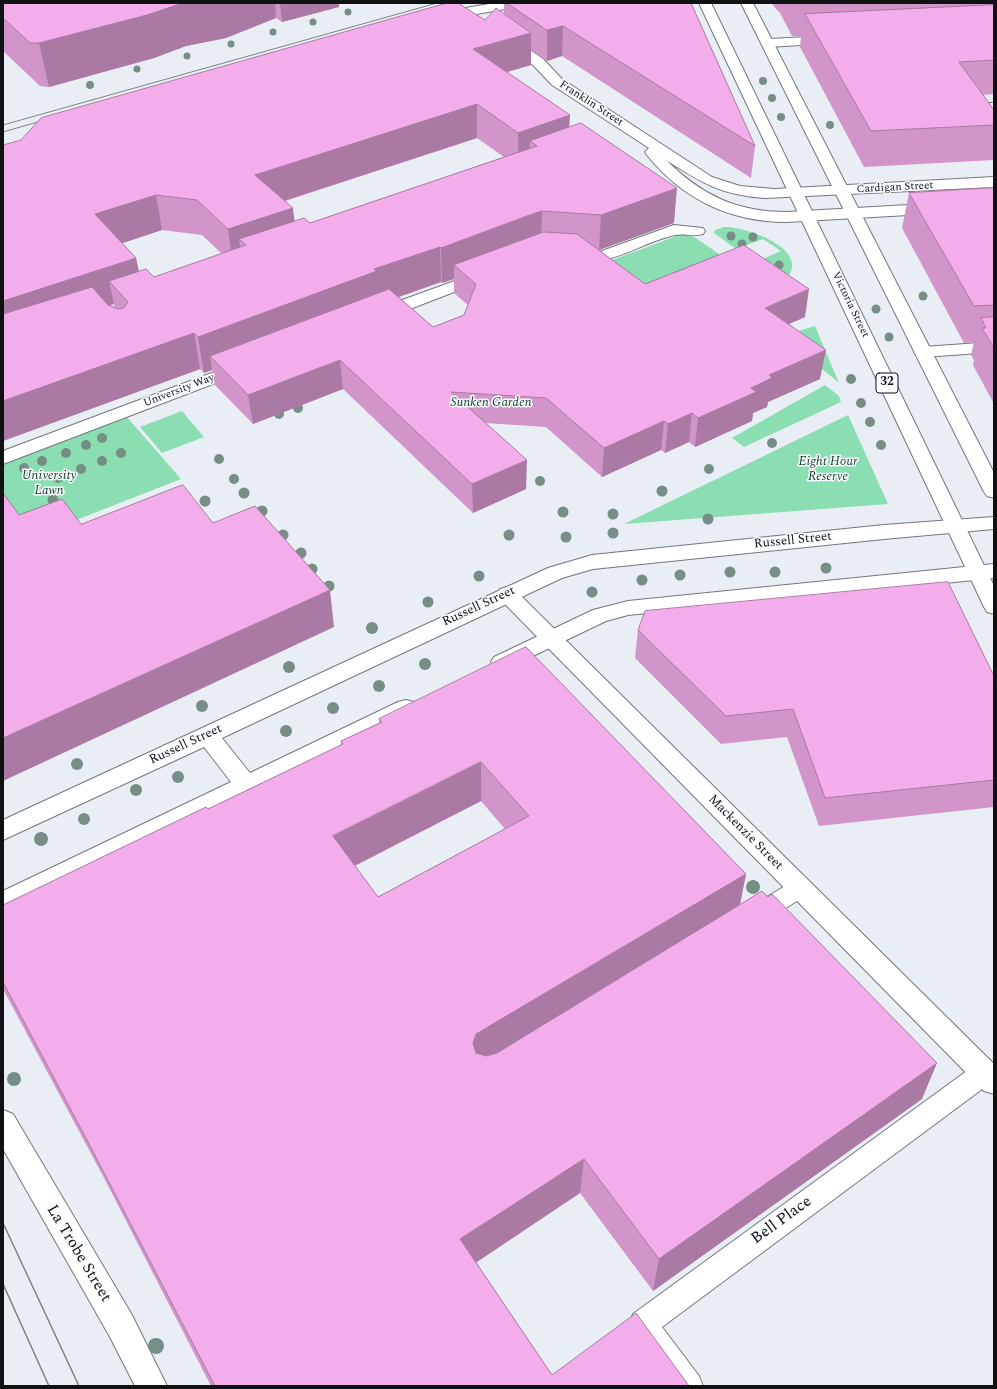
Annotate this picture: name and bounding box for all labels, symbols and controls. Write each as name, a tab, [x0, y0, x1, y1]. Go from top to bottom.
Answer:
street label: Franklin Street	[557, 78, 625, 130]
street label: Cardigan Street	[856, 179, 934, 197]
street label: Victoria Street	[828, 270, 872, 340]
street label: University Way	[142, 371, 216, 411]
road number: 32	[876, 373, 898, 393]
park label: Sunken Garden	[450, 395, 532, 411]
park label: Eight Hour Reserve	[798, 454, 858, 485]
park label: University Lawn	[22, 468, 76, 499]
street label: Russell Street	[753, 529, 833, 553]
street label: Russell Street	[440, 583, 518, 631]
street label: Russell Street	[147, 721, 225, 769]
street label: Mackenzie Street	[704, 792, 786, 874]
street label: Bell Place	[748, 1193, 816, 1249]
street label: La Trobe Street	[41, 1202, 115, 1306]

